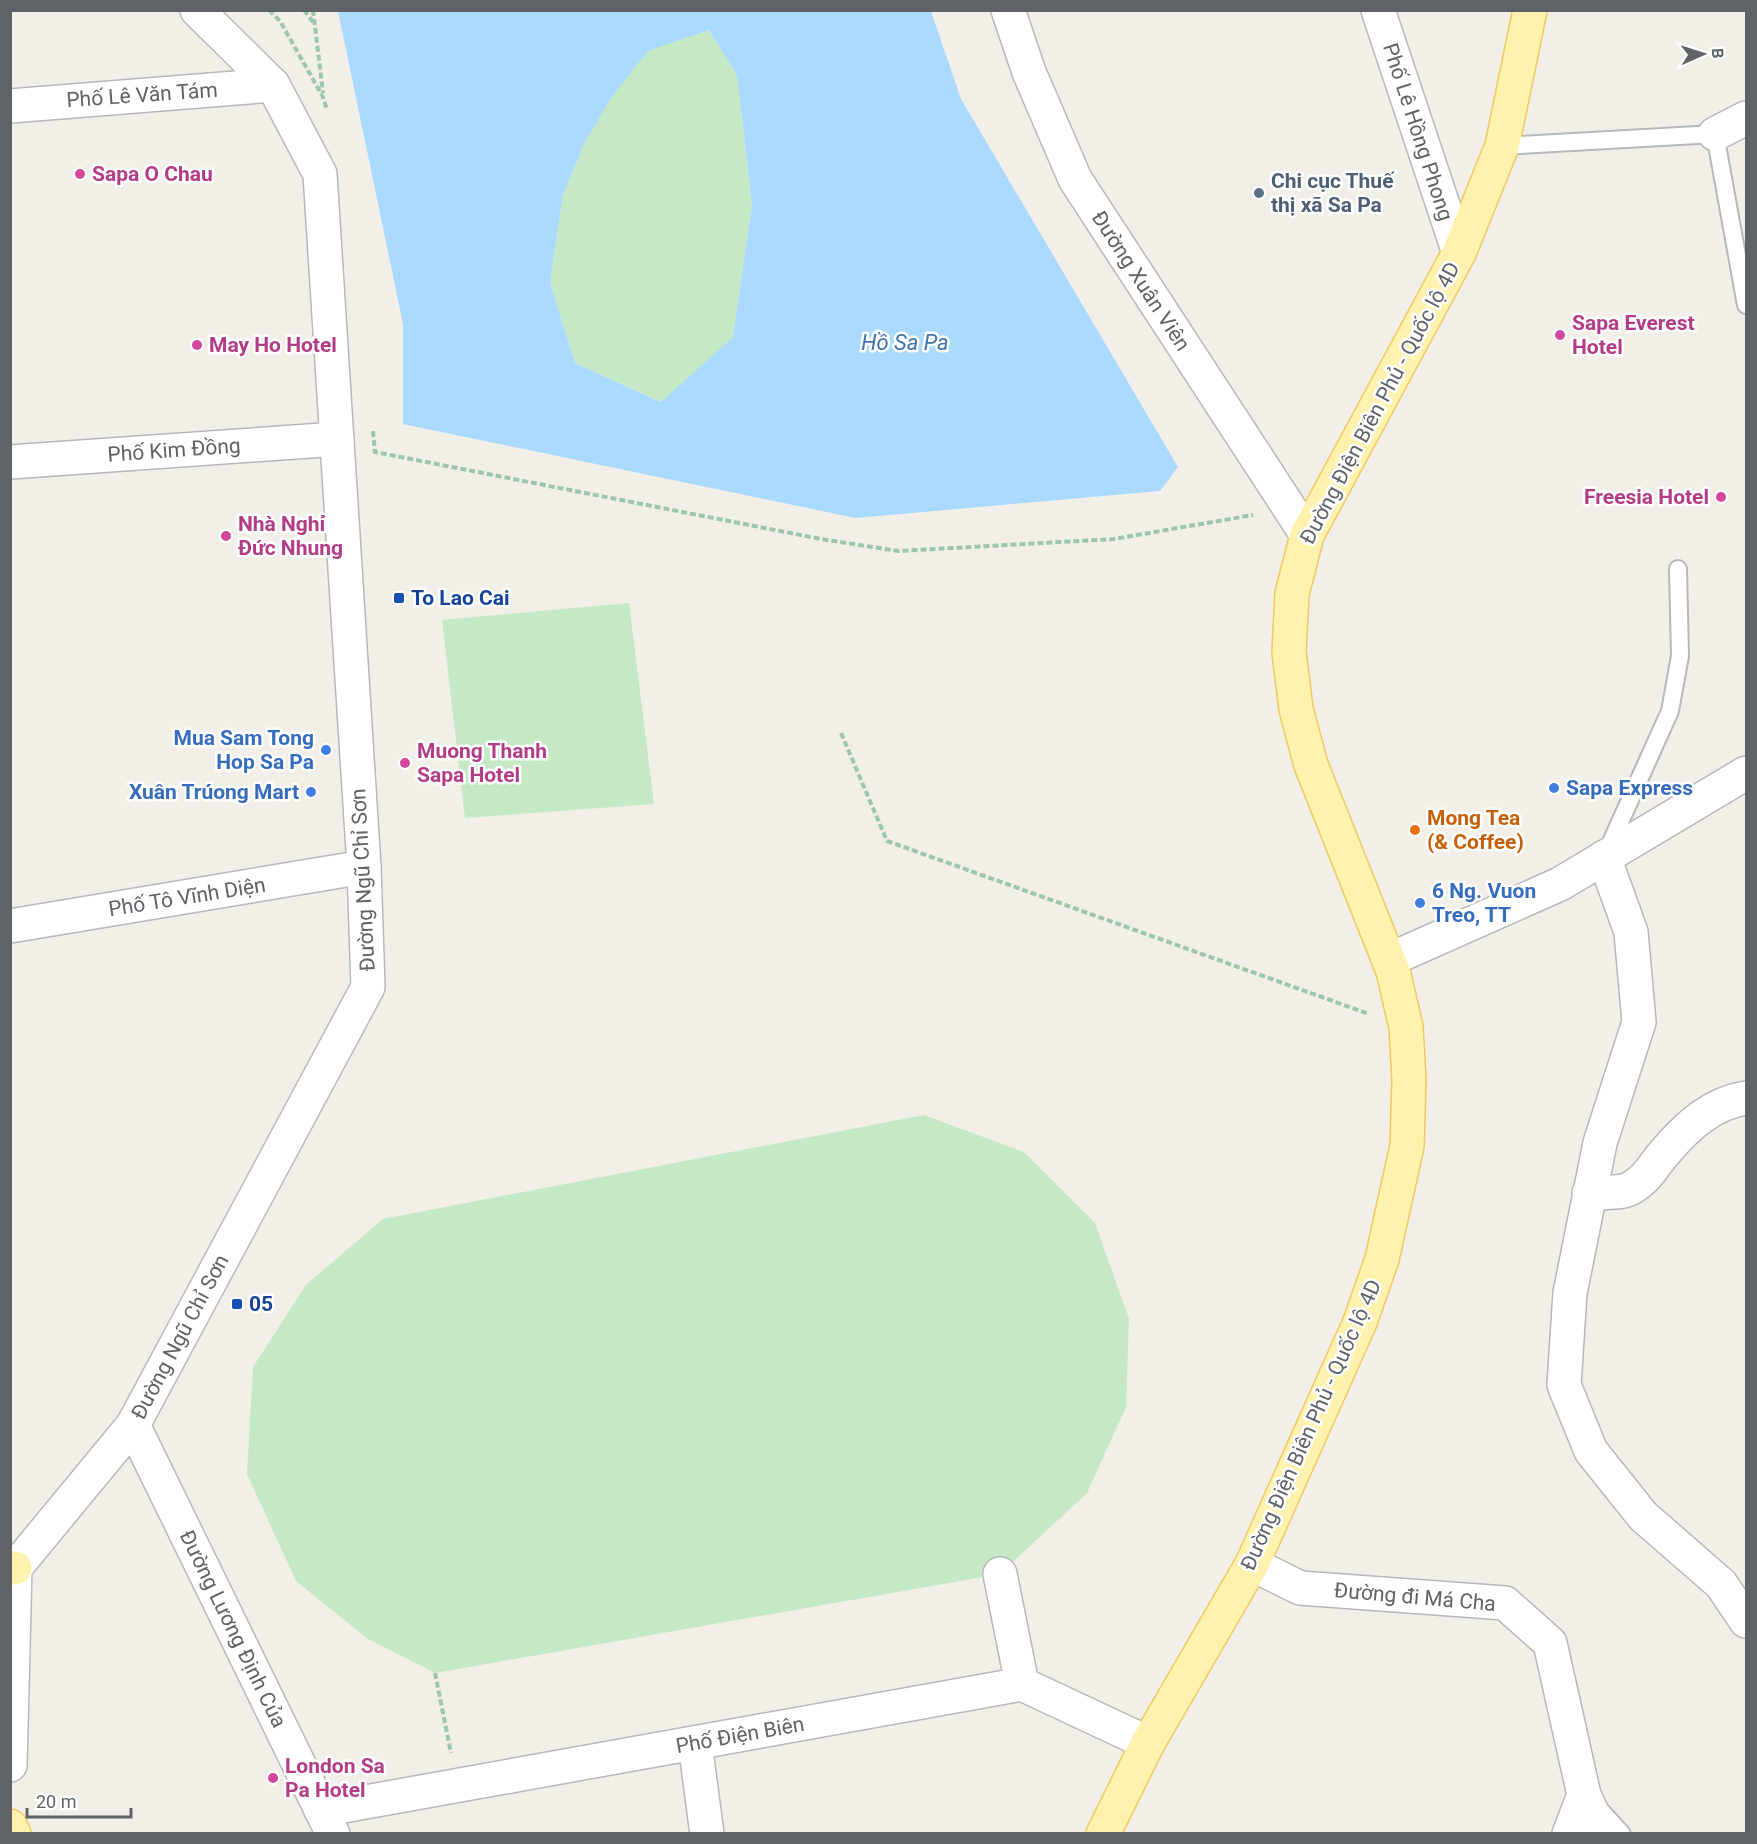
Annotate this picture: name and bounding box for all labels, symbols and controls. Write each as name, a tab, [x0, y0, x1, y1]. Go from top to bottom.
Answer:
north arrow	[1673, 24, 1733, 84]
street label: Phố Lê Hồng Phong	[1378, 40, 1458, 224]
text: B	[1708, 48, 1727, 59]
street label: Phố Lê Văn Tám	[66, 78, 218, 112]
place label: Sapa O Chau	[92, 162, 213, 186]
marker: Sapa O Chau	[73, 167, 87, 181]
place label: Chi cục Thuế thị xã Sa Pa	[1271, 169, 1395, 217]
marker: Chi cục Thuế thị xã Sa Pa	[1252, 186, 1266, 200]
street label: Đường Xuân Viên	[1087, 207, 1195, 355]
street label: Đường Điện Biên Phủ - Quốc lộ 4D	[1295, 258, 1465, 548]
place label: Sapa Everest Hotel	[1572, 311, 1695, 359]
marker: Sapa Everest Hotel	[1553, 328, 1567, 342]
water label: Hồ Sa Pa	[861, 330, 949, 355]
place label: May Ho Hotel	[209, 333, 337, 357]
marker: May Ho Hotel	[190, 338, 204, 352]
street label: Phố Kim Đồng	[107, 433, 241, 467]
place label: Freesia Hotel	[1584, 485, 1709, 509]
marker: Freesia Hotel	[1714, 490, 1728, 504]
place label: Nhà Nghỉ Đức Nhung	[238, 512, 343, 560]
marker: Nhà Nghỉ Đức Nhung	[219, 529, 233, 543]
place label: To Lao Cai	[411, 586, 510, 610]
marker: To Lao Cai	[392, 591, 406, 605]
place label: Mua Sam Tong Hop Sa Pa	[174, 726, 314, 774]
place label: Muong Thanh Sapa Hotel	[417, 739, 547, 787]
marker: Mua Sam Tong Hop Sa Pa	[319, 743, 333, 757]
marker: Muong Thanh Sapa Hotel	[398, 756, 412, 770]
place label: Sapa Express	[1566, 776, 1693, 800]
place label: Xuân Trúong Mart	[129, 780, 299, 804]
marker: Sapa Express	[1547, 781, 1561, 795]
marker: Xuân Trúong Mart	[304, 785, 318, 799]
street label: Đường Ngũ Chỉ Sơn	[346, 788, 380, 972]
place label: Mong Tea (& Coffee)	[1427, 806, 1524, 854]
marker: Mong Tea (& Coffee)	[1408, 823, 1422, 837]
street label: Phố Tô Vĩnh Diện	[107, 873, 267, 921]
place label: 6 Ng. Vuon Treo, TT	[1432, 879, 1536, 927]
marker: 6 Ng. Vuon Treo, TT	[1413, 896, 1427, 910]
street label: Đường Ngũ Chỉ Sơn	[126, 1251, 234, 1423]
street label: Đường Điện Biên Phủ - Quốc lộ 4D	[1236, 1276, 1386, 1574]
place label: 05	[249, 1292, 273, 1316]
marker: 05	[230, 1297, 244, 1311]
street label: Đường Lương Định Của	[175, 1526, 291, 1732]
street label: Đường đi Má Cha	[1333, 1578, 1497, 1616]
street label: Phố Điện Biên	[674, 1712, 806, 1758]
place label: London Sa Pa Hotel	[285, 1754, 385, 1802]
marker: London Sa Pa Hotel	[266, 1771, 280, 1785]
scale bar	[27, 1781, 130, 1819]
text: 20 m	[36, 1791, 76, 1812]

